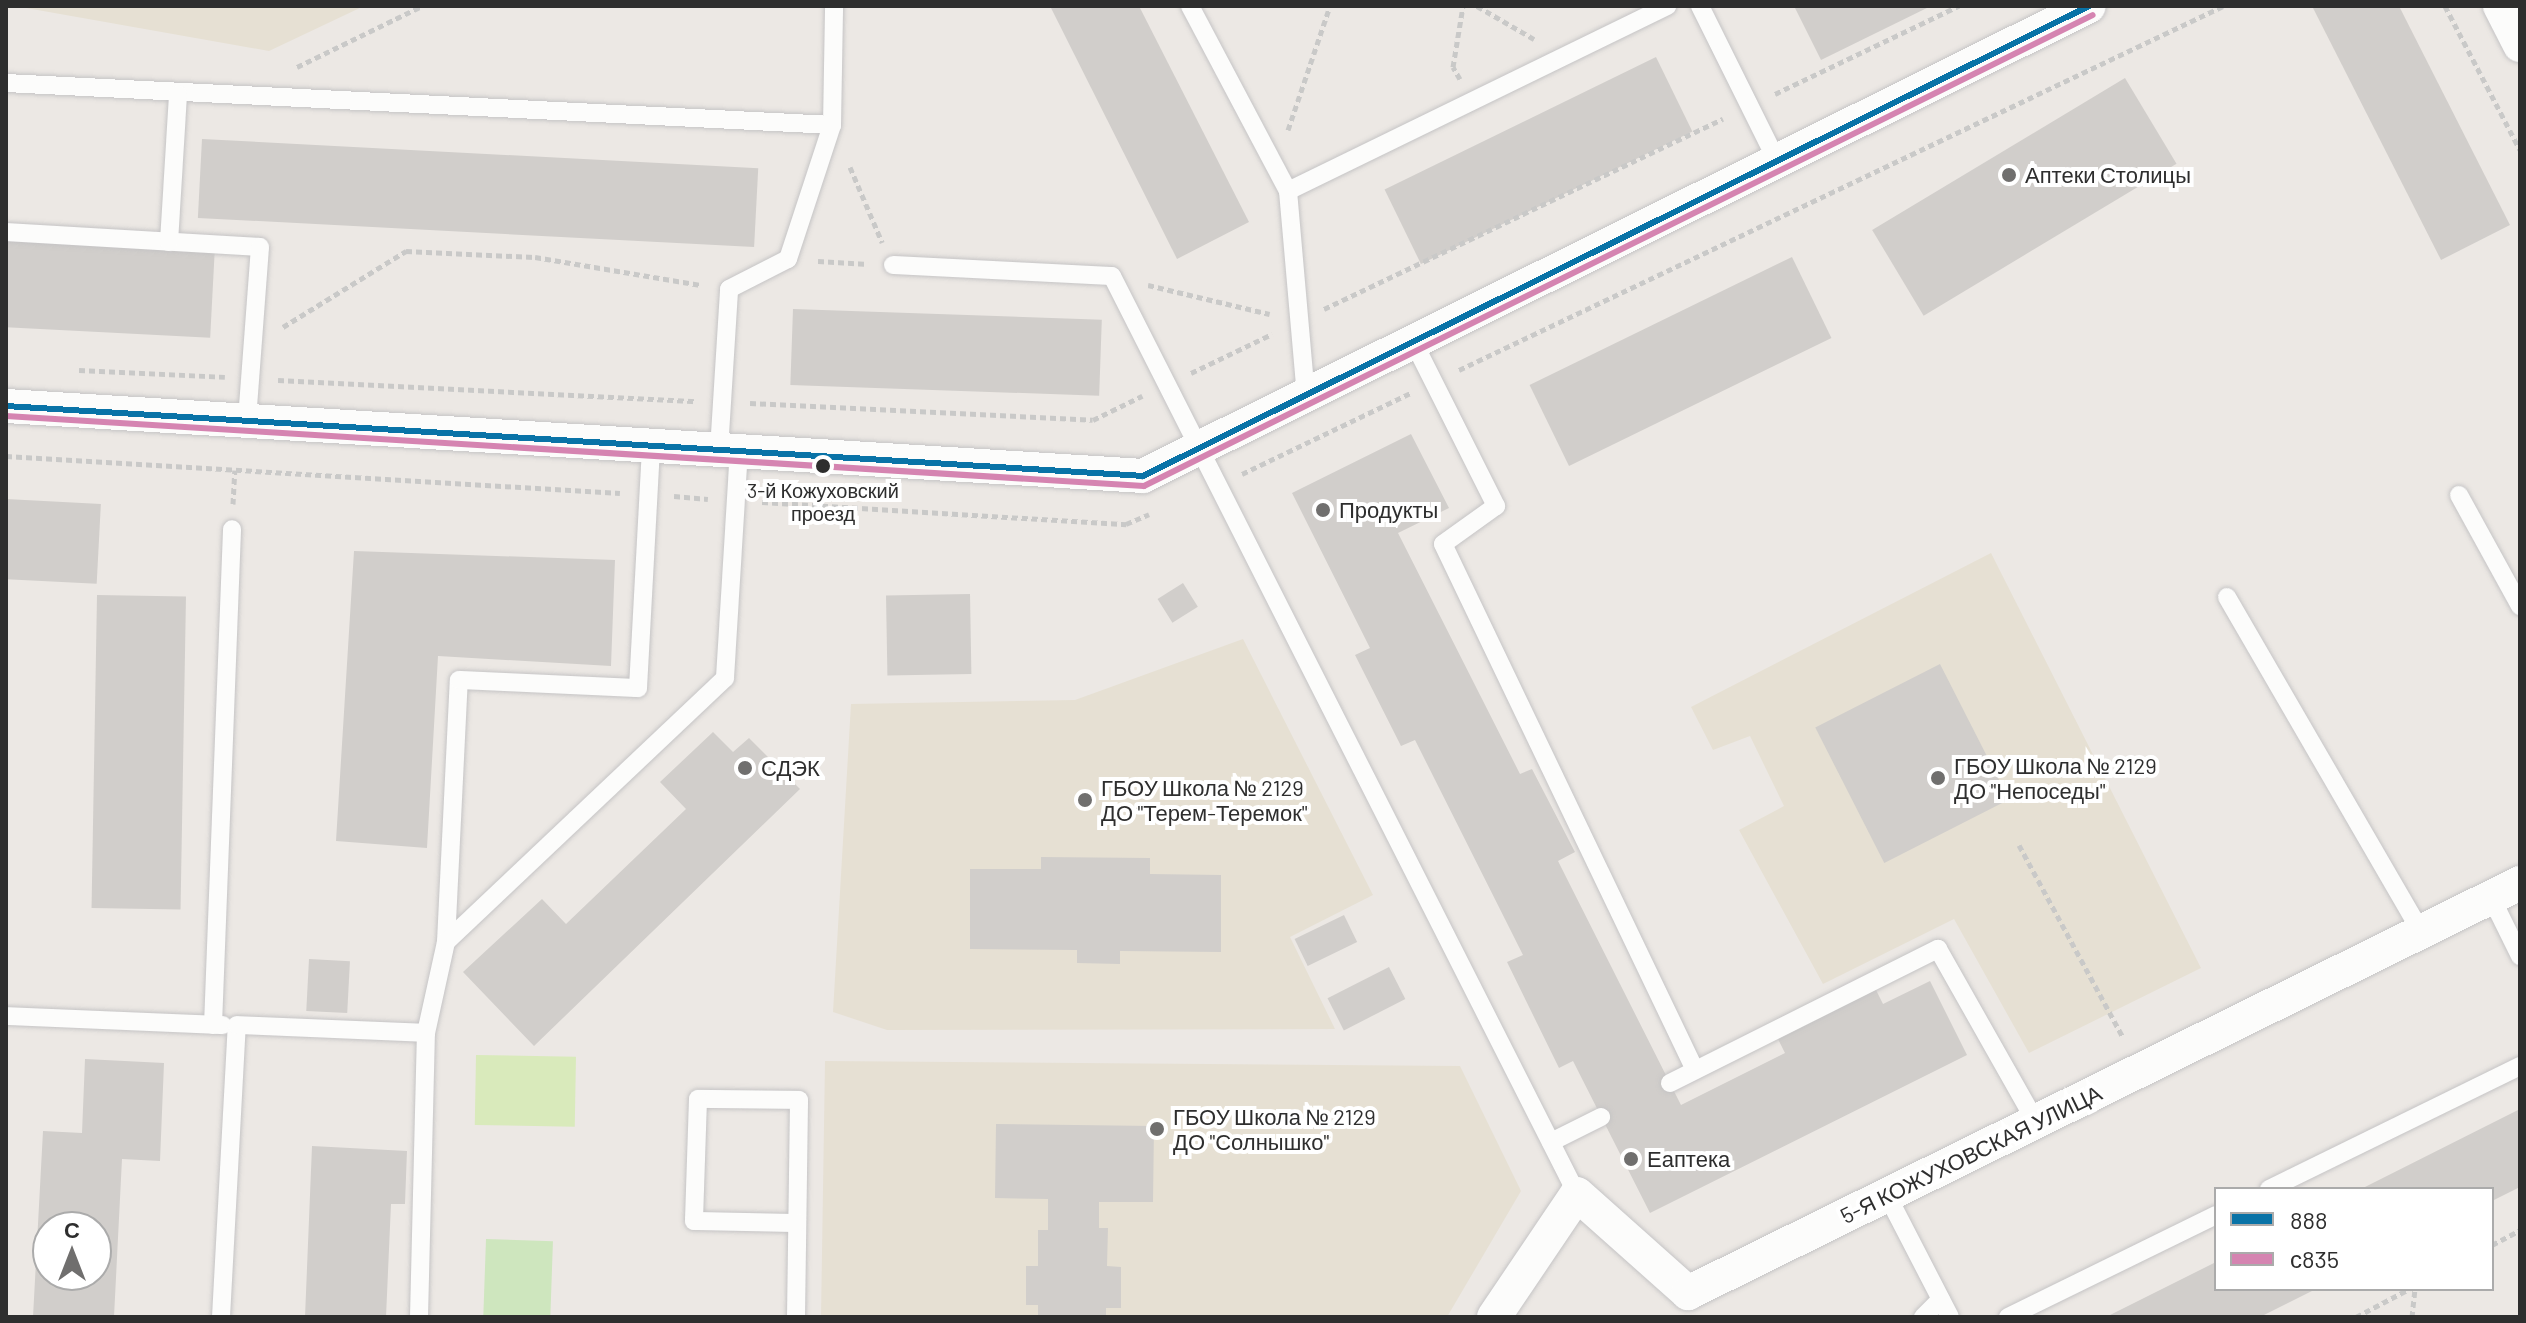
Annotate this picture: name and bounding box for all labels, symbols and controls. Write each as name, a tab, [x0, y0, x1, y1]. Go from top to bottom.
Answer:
place label: Аптеки Столицы	[2025, 162, 2191, 188]
marker: Аптеки Столицы	[2000, 166, 2018, 184]
marker: 3-й Кожуховский проезд	[815, 458, 831, 474]
place label: 3-й Кожуховский проезд	[747, 478, 899, 525]
place label: Продукты	[1339, 497, 1438, 523]
marker: Продукты	[1314, 501, 1332, 519]
place label: ГБОУ Школа № 2129 ДО "Непоседы"	[1954, 752, 2157, 804]
place label: СДЭК	[761, 755, 820, 781]
marker: СДЭК	[736, 759, 754, 777]
marker: ГБОУ Школа № 2129 ДО "Непоседы"	[1929, 769, 1947, 787]
place label: ГБОУ Школа № 2129 ДО "Терем-Теремок"	[1101, 774, 1308, 826]
marker: ГБОУ Школа № 2129 ДО "Терем-Теремок"	[1076, 791, 1094, 809]
street label: 5-Я КОЖУХОВСКАЯ УЛИЦА	[1836, 1079, 2106, 1229]
place label: ГБОУ Школа № 2129 ДО "Солнышко"	[1173, 1103, 1376, 1154]
marker: ГБОУ Школа № 2129 ДО "Солнышко"	[1148, 1120, 1166, 1138]
place label: Еаптека	[1647, 1146, 1730, 1172]
marker: Еаптека	[1622, 1150, 1640, 1168]
legend	[2214, 1187, 2494, 1291]
text: 888	[2290, 1205, 2328, 1234]
north arrow	[32, 1211, 112, 1291]
text: С	[64, 1216, 80, 1242]
text: с835	[2290, 1244, 2339, 1273]

